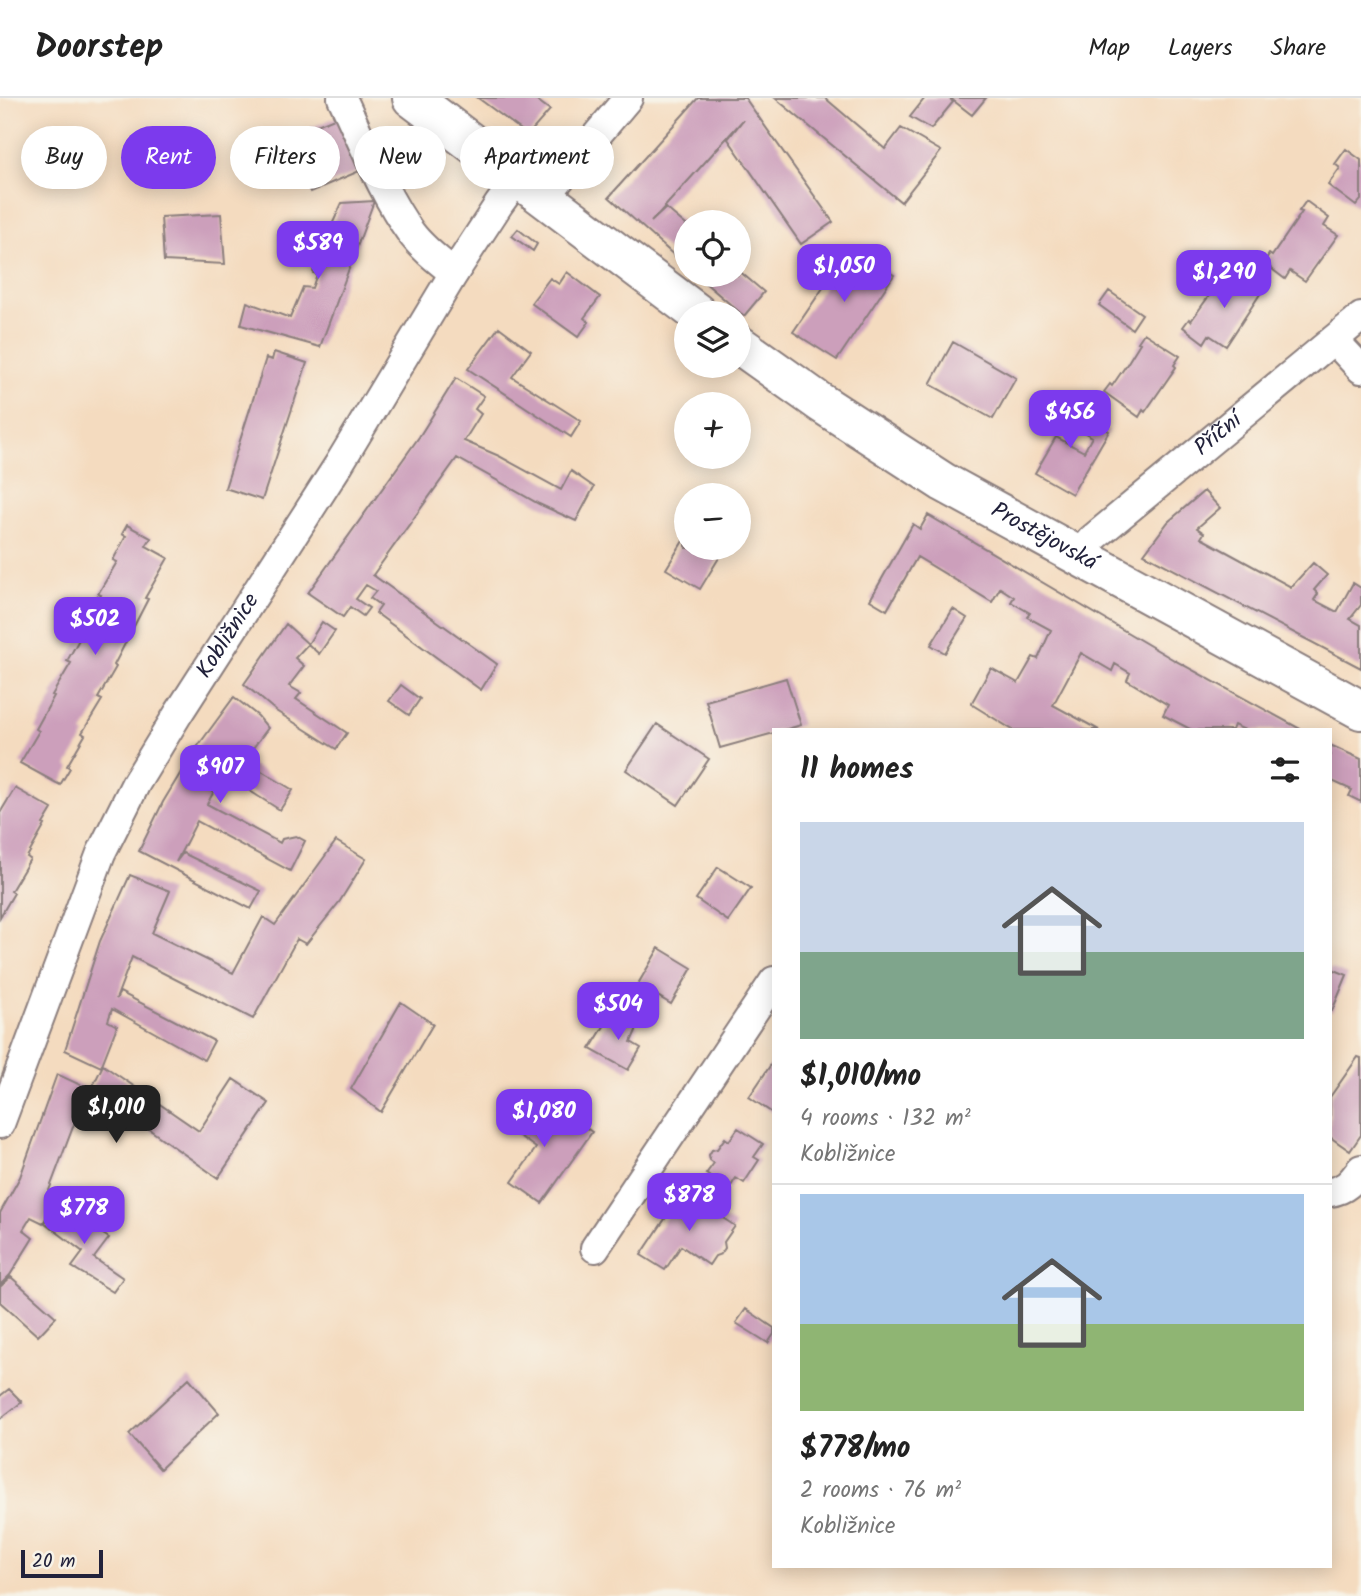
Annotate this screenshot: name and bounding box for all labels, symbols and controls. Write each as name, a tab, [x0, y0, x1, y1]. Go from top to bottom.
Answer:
text: Doorstep	[35, 22, 163, 75]
text: Map	[1088, 29, 1130, 68]
text: Layers	[1168, 29, 1232, 68]
text: Share	[1270, 29, 1326, 68]
chip: Buy	[21, 126, 107, 189]
chip: Rent	[121, 126, 216, 189]
chip: Filters	[230, 126, 340, 189]
chip: New	[354, 126, 446, 189]
chip: Apartment	[460, 126, 614, 189]
map controls	[674, 210, 751, 560]
button: locate	[674, 210, 751, 287]
pin: $589	[277, 222, 359, 281]
text: $589	[293, 226, 343, 262]
pin: $1,050	[787, 244, 901, 304]
text: $1,050	[813, 249, 875, 285]
pin: $1,290	[1167, 250, 1281, 310]
text: $1,290	[1192, 255, 1256, 291]
button: layers	[674, 301, 751, 378]
pin: $456	[1029, 390, 1111, 450]
button: +	[674, 392, 751, 469]
text: $456	[1045, 395, 1095, 431]
street label: Příční	[1186, 402, 1253, 465]
button: −	[674, 483, 751, 560]
street label: Prostějovská	[984, 493, 1106, 582]
street label: Kobližnice	[187, 586, 269, 686]
pin: $502	[54, 598, 136, 657]
text: $502	[70, 602, 120, 638]
pin: $907	[179, 746, 261, 805]
text: 11 homes	[800, 746, 913, 794]
text: $907	[196, 750, 244, 786]
icon: filters	[1266, 751, 1304, 789]
icon: home	[989, 868, 1115, 994]
pin: $504	[577, 982, 659, 1042]
text: $504	[593, 987, 643, 1023]
text: $1,010/mo	[800, 1053, 921, 1101]
pin: $1,010	[59, 1086, 173, 1145]
text: $1,010	[87, 1090, 145, 1126]
pin: $1,080	[487, 1090, 601, 1149]
text: $1,080	[512, 1094, 576, 1130]
text: 4 rooms · 132 m²	[800, 1101, 971, 1137]
text: Kobližnice	[800, 1137, 895, 1173]
pin: $878	[648, 1174, 730, 1233]
text: $878	[663, 1178, 715, 1214]
pin: $778	[43, 1186, 125, 1246]
text: $778	[60, 1191, 108, 1227]
icon: home	[989, 1240, 1115, 1366]
text: $778/mo	[800, 1425, 911, 1473]
text: 2 rooms · 76 m²	[800, 1473, 961, 1509]
text: Kobližnice	[800, 1509, 895, 1545]
scale bar	[21, 1547, 103, 1579]
text: 20 m	[32, 1547, 75, 1577]

